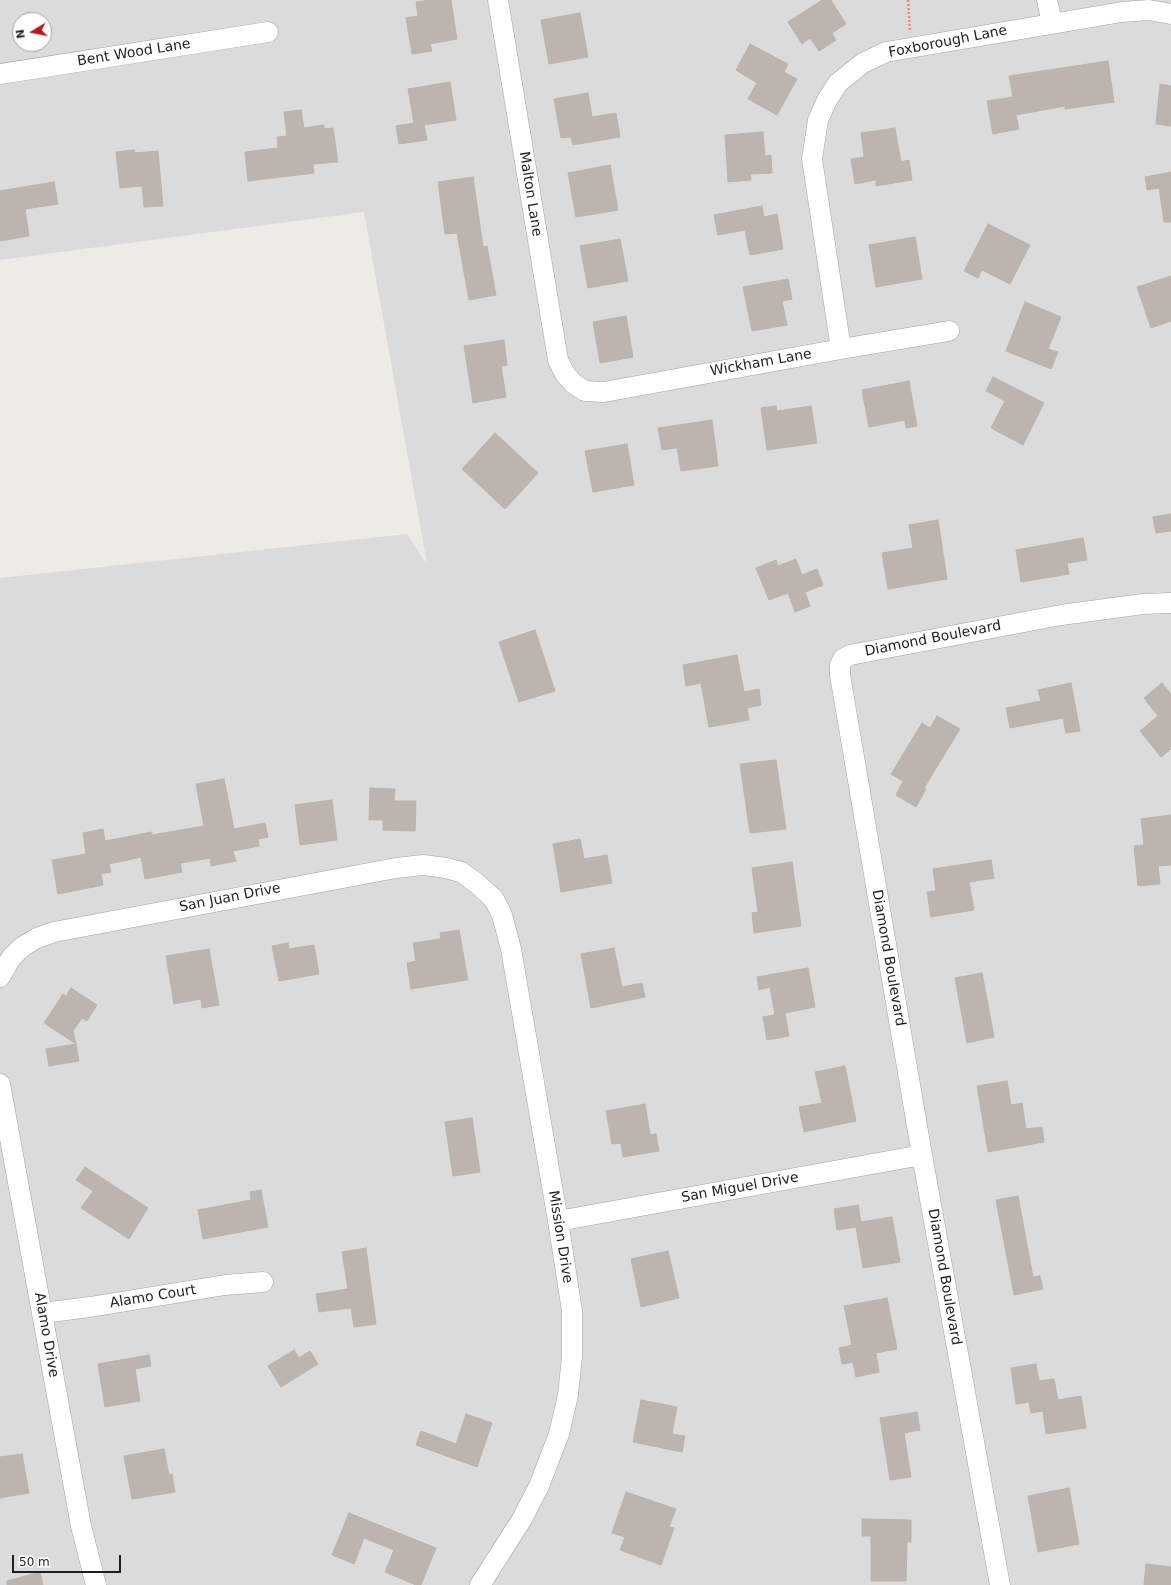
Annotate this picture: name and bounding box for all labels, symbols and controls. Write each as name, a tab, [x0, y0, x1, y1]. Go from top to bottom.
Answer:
north arrow	[12, 12, 52, 52]
street label: Foxborough Lane	[887, 22, 1009, 62]
text: N	[13, 28, 28, 40]
street label: Bent Wood Lane	[76, 36, 192, 70]
street label: Malton Lane	[515, 150, 545, 238]
street label: Wickham Lane	[709, 346, 813, 380]
street label: Diamond Boulevard	[863, 618, 1003, 660]
street label: San Juan Drive	[178, 880, 282, 916]
street label: Diamond Boulevard	[868, 888, 908, 1028]
street label: San Miguel Drive	[680, 1169, 800, 1207]
street label: Mission Drive	[544, 1189, 576, 1285]
street label: Diamond Boulevard	[924, 1207, 964, 1347]
street label: Alamo Court	[109, 1282, 197, 1312]
street label: Alamo Drive	[30, 1291, 62, 1379]
scale bar	[14, 1547, 123, 1573]
text: 50 m	[19, 1555, 50, 1569]

